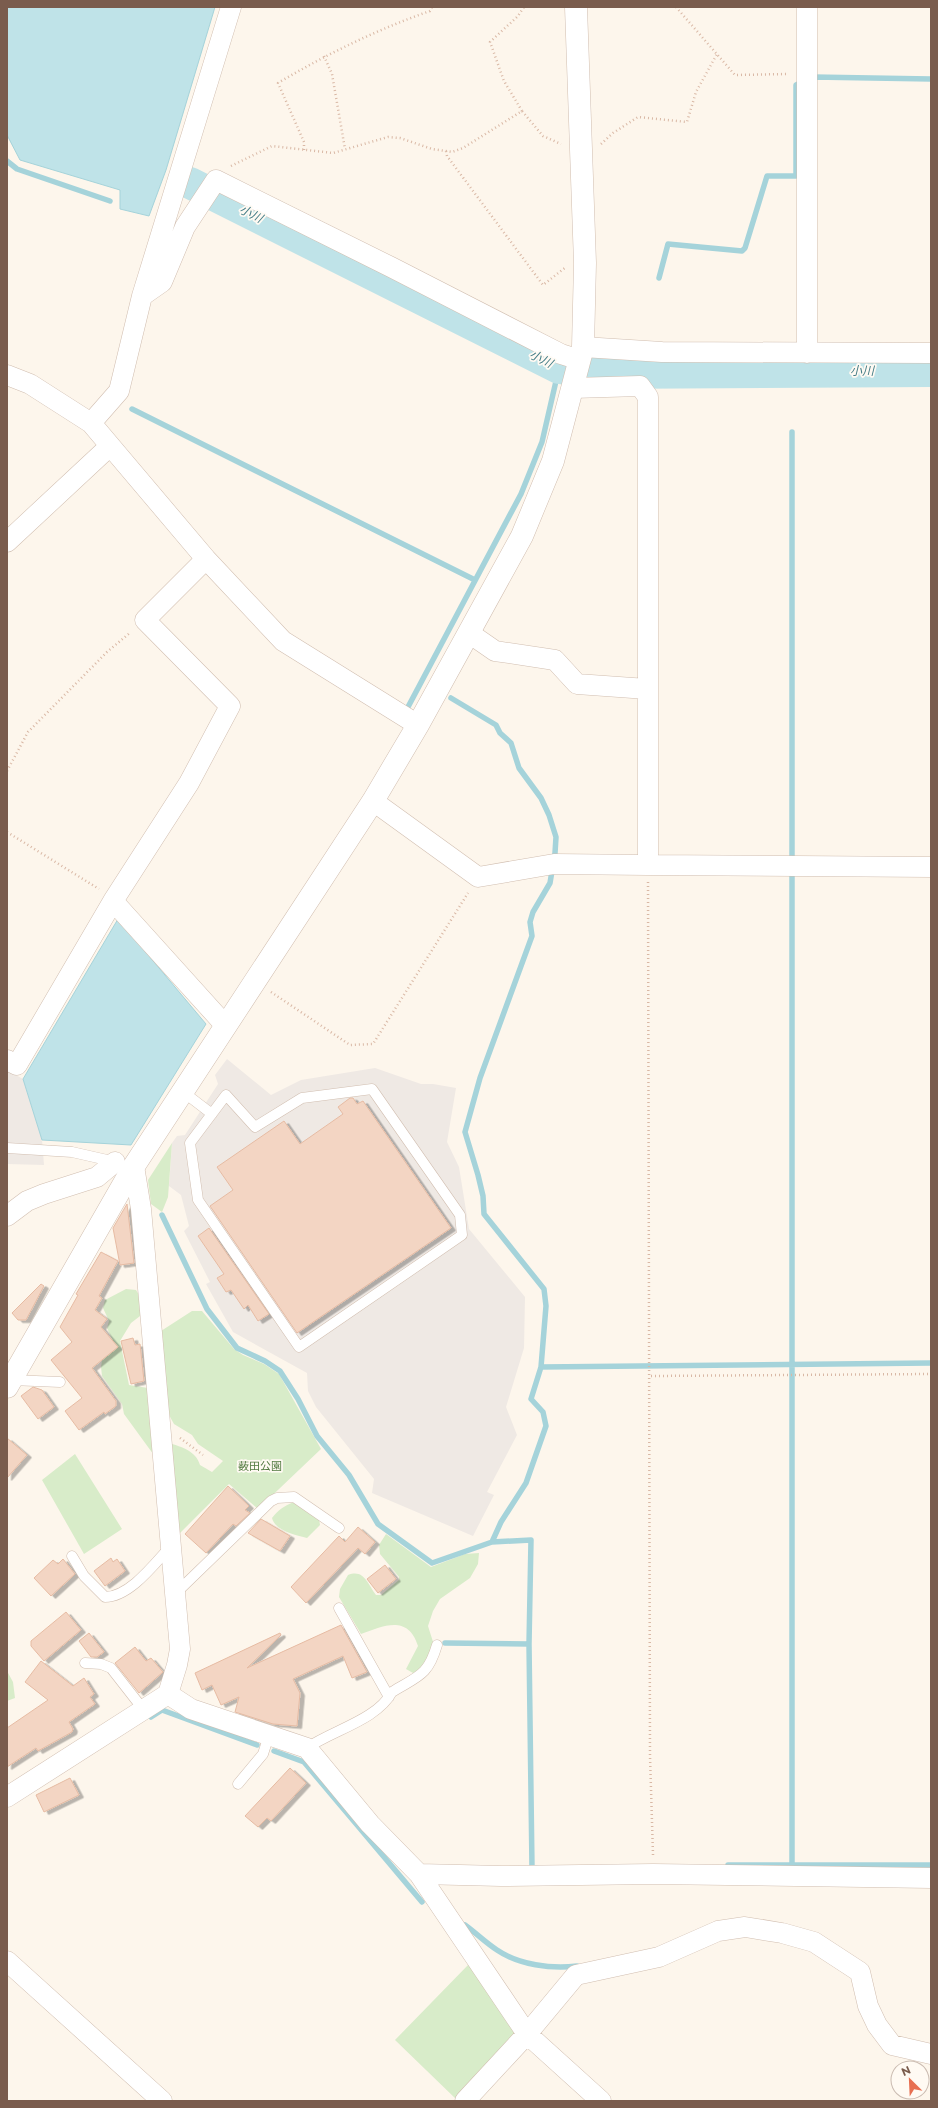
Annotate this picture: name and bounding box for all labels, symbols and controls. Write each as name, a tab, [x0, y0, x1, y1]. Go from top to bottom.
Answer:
water label: 小川	[237, 201, 267, 227]
water label: 小川	[527, 346, 557, 372]
water label: 小川	[850, 363, 876, 378]
park label: 薮田公園	[238, 1459, 282, 1473]
north arrow	[890, 2060, 930, 2100]
text: N	[899, 2063, 913, 2079]

